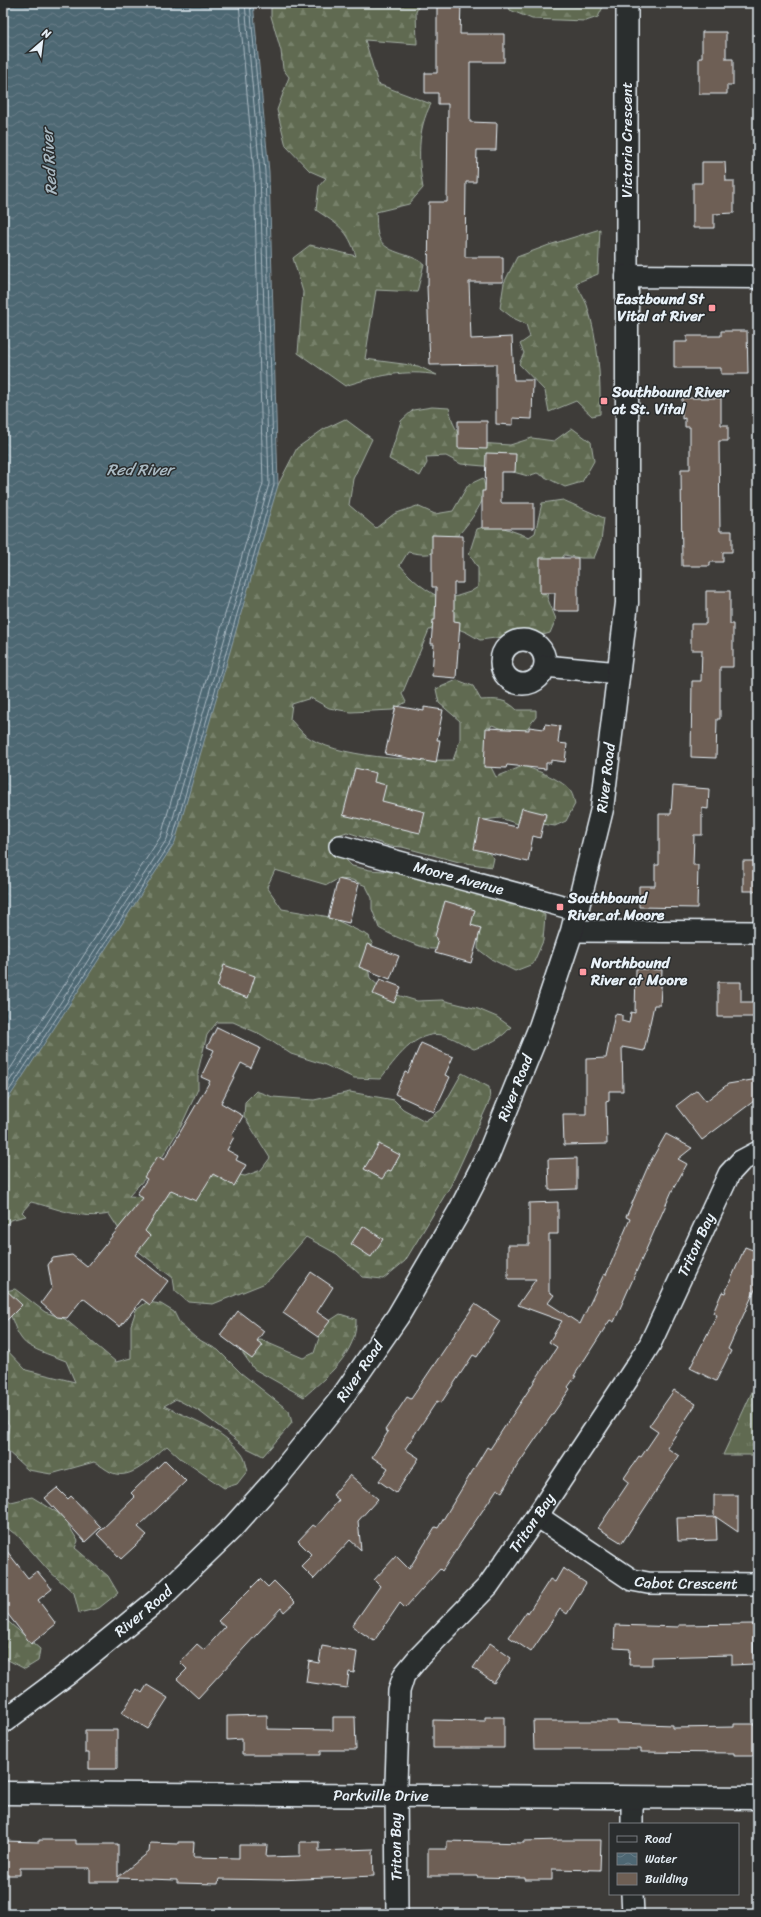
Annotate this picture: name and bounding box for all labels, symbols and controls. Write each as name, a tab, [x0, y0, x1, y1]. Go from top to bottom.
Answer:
north arrow	[22, 22, 62, 62]
text: N	[38, 23, 55, 44]
street label: Victoria Crescent	[614, 82, 640, 198]
water label: Red River	[32, 125, 66, 196]
place label: Eastbound St Vital at River	[616, 286, 706, 329]
marker: Eastbound St Vital at River	[707, 303, 717, 313]
place label: Southbound River at St. Vital	[611, 379, 730, 422]
marker: Southbound River at St. Vital	[599, 396, 609, 406]
water label: Red River	[107, 455, 176, 484]
street label: River Road	[589, 740, 623, 814]
street label: Moore Avenue	[411, 853, 507, 903]
place label: Southbound River at Moore	[567, 885, 665, 928]
marker: Southbound River at Moore	[555, 902, 565, 912]
place label: Northbound River at Moore	[590, 950, 688, 993]
marker: Northbound River at Moore	[578, 967, 588, 977]
street label: River Road	[490, 1050, 541, 1125]
street label: Triton Bay	[670, 1208, 722, 1281]
street label: River Road	[329, 1334, 391, 1407]
street label: Triton Bay	[502, 1487, 562, 1559]
street label: Cabot Crescent	[633, 1568, 738, 1597]
street label: River Road	[108, 1578, 180, 1644]
street label: Parkville Drive	[333, 1782, 429, 1809]
street label: Triton Bay	[382, 1812, 410, 1881]
legend	[609, 1823, 739, 1895]
text: Road	[645, 1828, 672, 1850]
text: Water	[645, 1848, 678, 1870]
text: Building	[645, 1868, 688, 1890]

